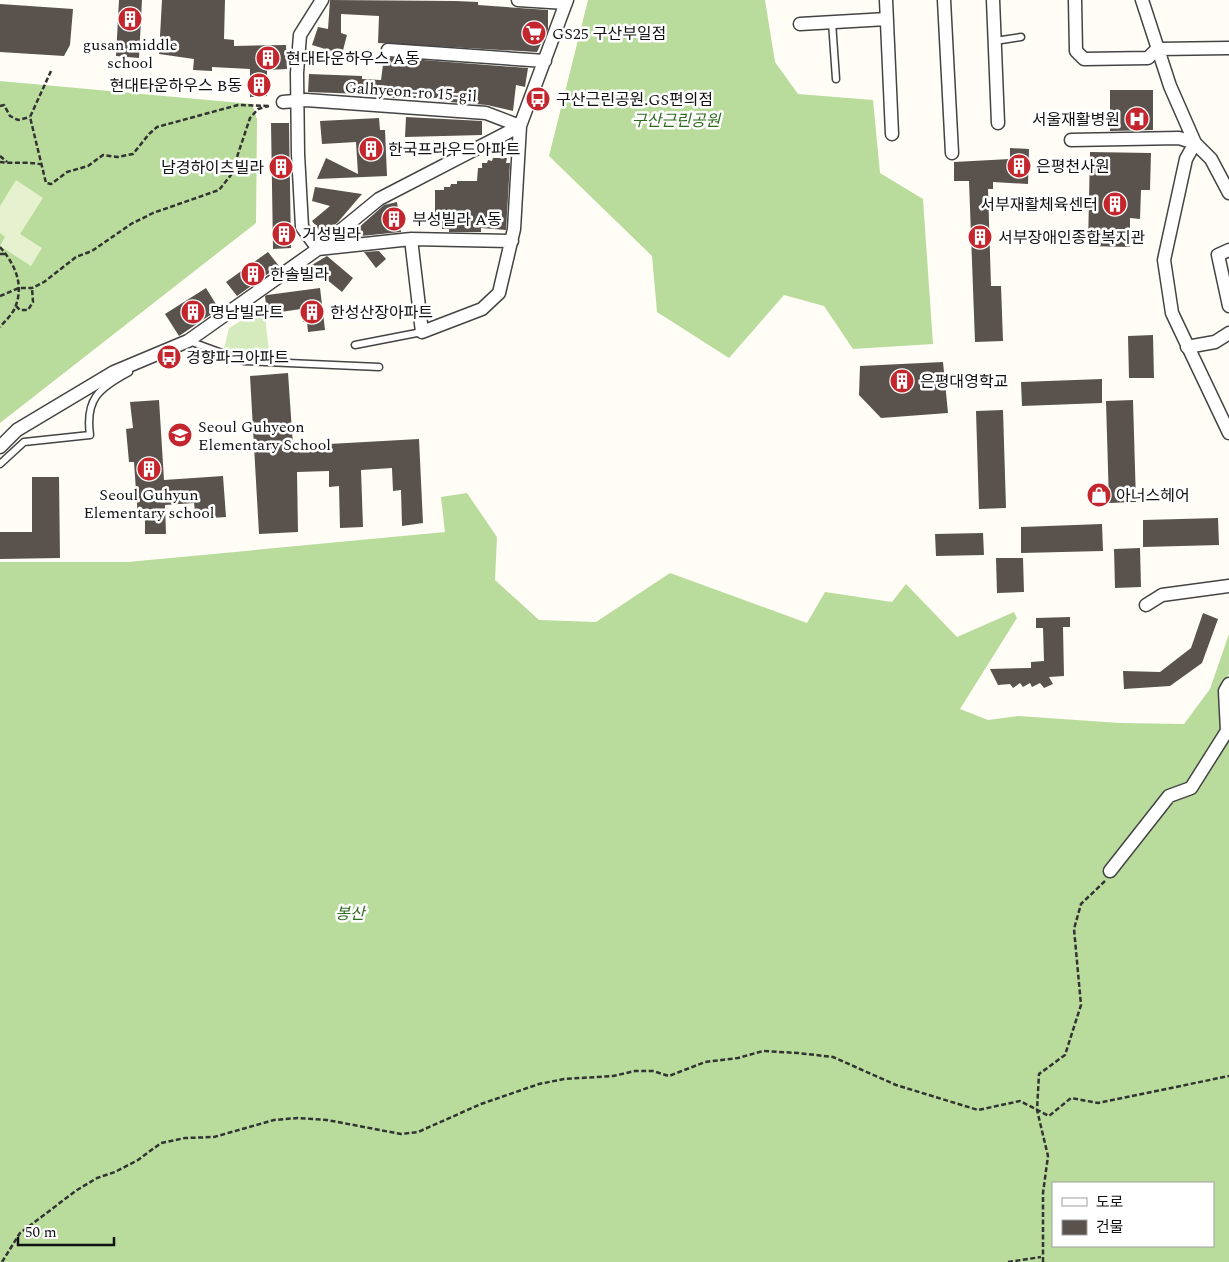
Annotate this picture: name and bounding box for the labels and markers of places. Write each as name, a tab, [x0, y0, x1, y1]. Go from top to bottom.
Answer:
building icon: gusan middle school	[117, 6, 143, 32]
supermarket icon: GS25 구산부일점	[521, 20, 547, 46]
place label: GS25 구산부일점	[552, 22, 666, 46]
place label: gusan middle school	[83, 33, 177, 75]
building icon: 현대타운하우스 A동	[255, 45, 281, 71]
place label: 현대타운하우스 A동	[286, 47, 420, 71]
building icon: 현대타운하우스 B동	[246, 72, 272, 98]
place label: 현대타운하우스 B동	[110, 74, 242, 98]
bus stop icon: 구산근린공원.GS편의점	[525, 86, 551, 112]
place label: 구산근린공원.GS편의점	[556, 88, 713, 112]
hospital icon: 서울재활병원	[1124, 106, 1150, 132]
place label: 서울재활병원	[1032, 108, 1120, 132]
building icon: 한국프라우드아파트	[358, 136, 384, 162]
place label: 한국프라우드아파트	[388, 138, 520, 162]
building icon: 은평천사원	[1006, 153, 1032, 179]
building icon: 남경하이츠빌라	[268, 154, 294, 180]
place label: 은평천사원	[1036, 155, 1110, 179]
place label: 남경하이츠빌라	[161, 156, 264, 180]
building icon: 서부재활체육센터	[1102, 191, 1128, 217]
place label: 서부재활체육센터	[980, 193, 1098, 217]
building icon: 부성빌라 A동	[381, 206, 407, 232]
place label: 부성빌라 A동	[412, 208, 502, 232]
building icon: 거성빌라	[271, 221, 297, 247]
place label: 거성빌라	[302, 223, 361, 247]
building icon: 서부장애인종합복지관	[967, 224, 993, 250]
place label: 서부장애인종합복지관	[998, 226, 1145, 250]
building icon: 한솔빌라	[240, 261, 266, 287]
place label: 한솔빌라	[270, 263, 329, 287]
building icon: 명남빌라트	[180, 299, 206, 325]
building icon: 한성산장아파트	[299, 299, 325, 325]
place label: 명남빌라트	[210, 301, 284, 325]
place label: 한성산장아파트	[330, 301, 433, 325]
bus stop icon: 경향파크아파트	[156, 344, 182, 370]
place label: 경향파크아파트	[186, 346, 289, 370]
building icon: 은평대영학교	[889, 368, 915, 394]
place label: 은평대영학교	[920, 370, 1008, 394]
place label: Seoul Guhyeon Elementary School	[198, 415, 331, 457]
school or university icon: Seoul Guhyeon Elementary School	[167, 422, 193, 448]
building icon: Seoul Guhyun Elementary school	[136, 456, 162, 482]
shop icon: 아너스헤어	[1086, 482, 1112, 508]
place label: Seoul Guhyun Elementary school	[83, 483, 215, 525]
place label: 아너스헤어	[1116, 484, 1190, 508]

